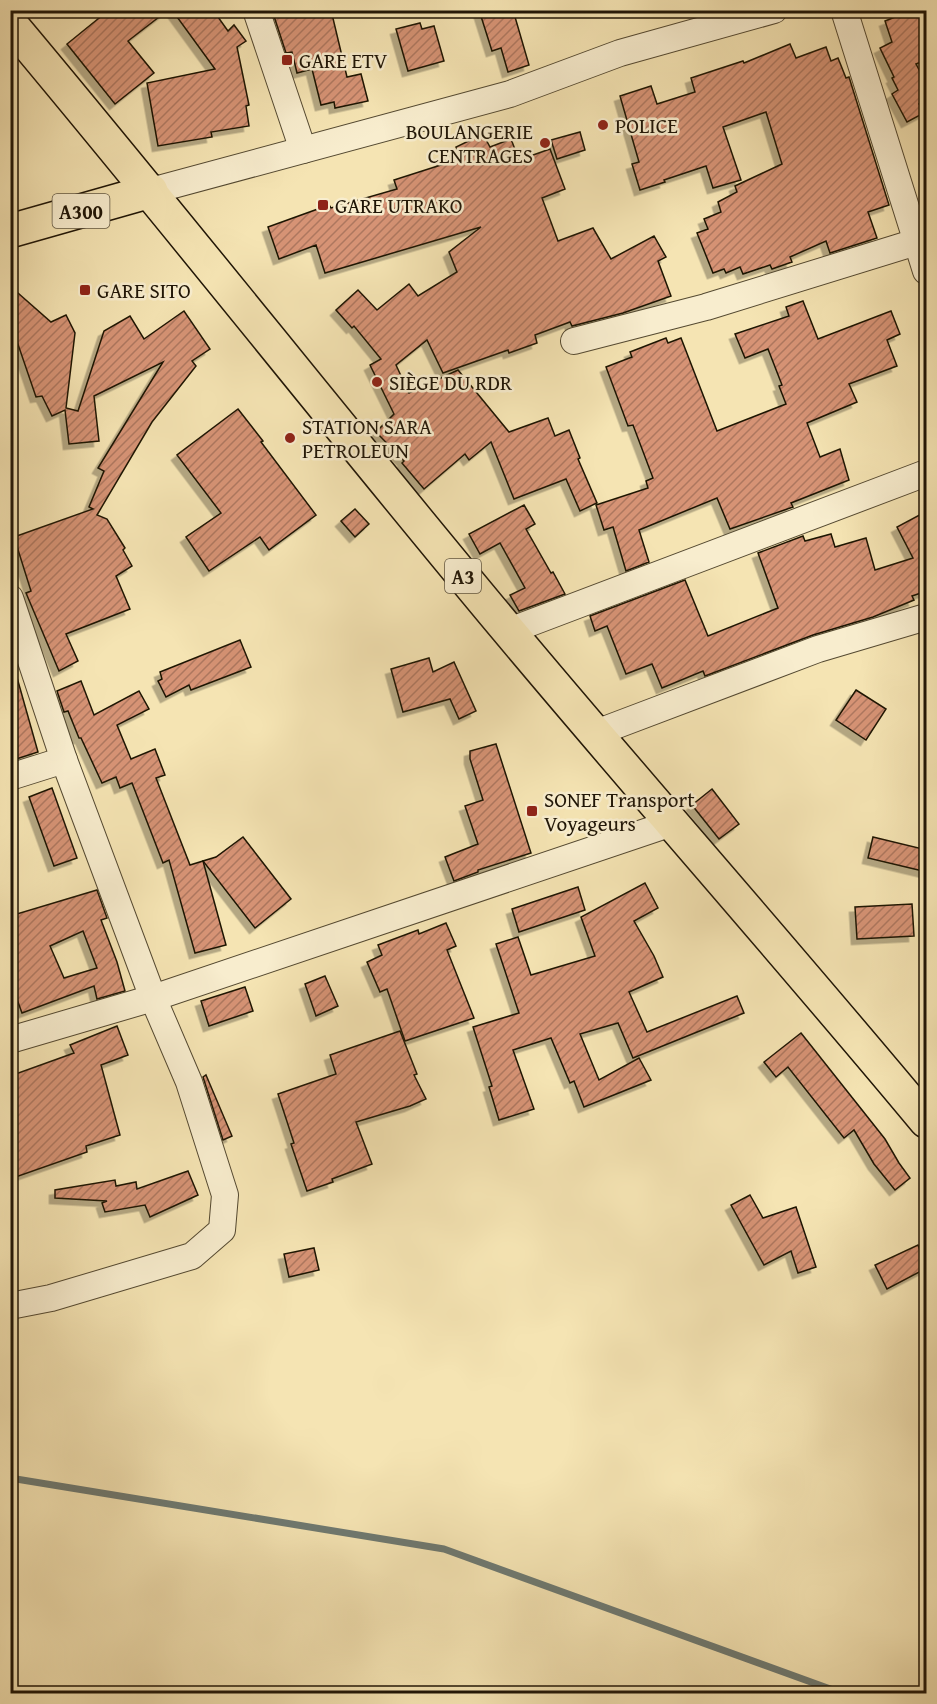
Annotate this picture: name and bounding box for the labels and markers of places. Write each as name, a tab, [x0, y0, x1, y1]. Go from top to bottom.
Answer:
place label: GARE ETV	[299, 45, 388, 76]
marker: GARE ETV	[280, 53, 294, 67]
place label: POLICE	[615, 110, 678, 141]
place label: BOULANGERIE CENTRAGES	[406, 116, 533, 171]
marker: POLICE	[596, 118, 610, 132]
marker: BOULANGERIE CENTRAGES	[538, 136, 552, 150]
place label: GARE UTRAKO	[335, 190, 462, 221]
marker: GARE UTRAKO	[316, 198, 330, 212]
place label: GARE SITO	[97, 275, 191, 306]
marker: GARE SITO	[78, 283, 92, 297]
place label: SIÈGE DU RDR	[389, 367, 513, 398]
marker: SIÈGE DU RDR	[370, 375, 384, 389]
place label: STATION SARA PETROLEUN	[302, 411, 432, 466]
marker: STATION SARA PETROLEUN	[283, 431, 297, 445]
place label: SONEF Transport Voyageurs	[544, 784, 695, 839]
marker: SONEF Transport Voyageurs	[525, 804, 539, 818]

